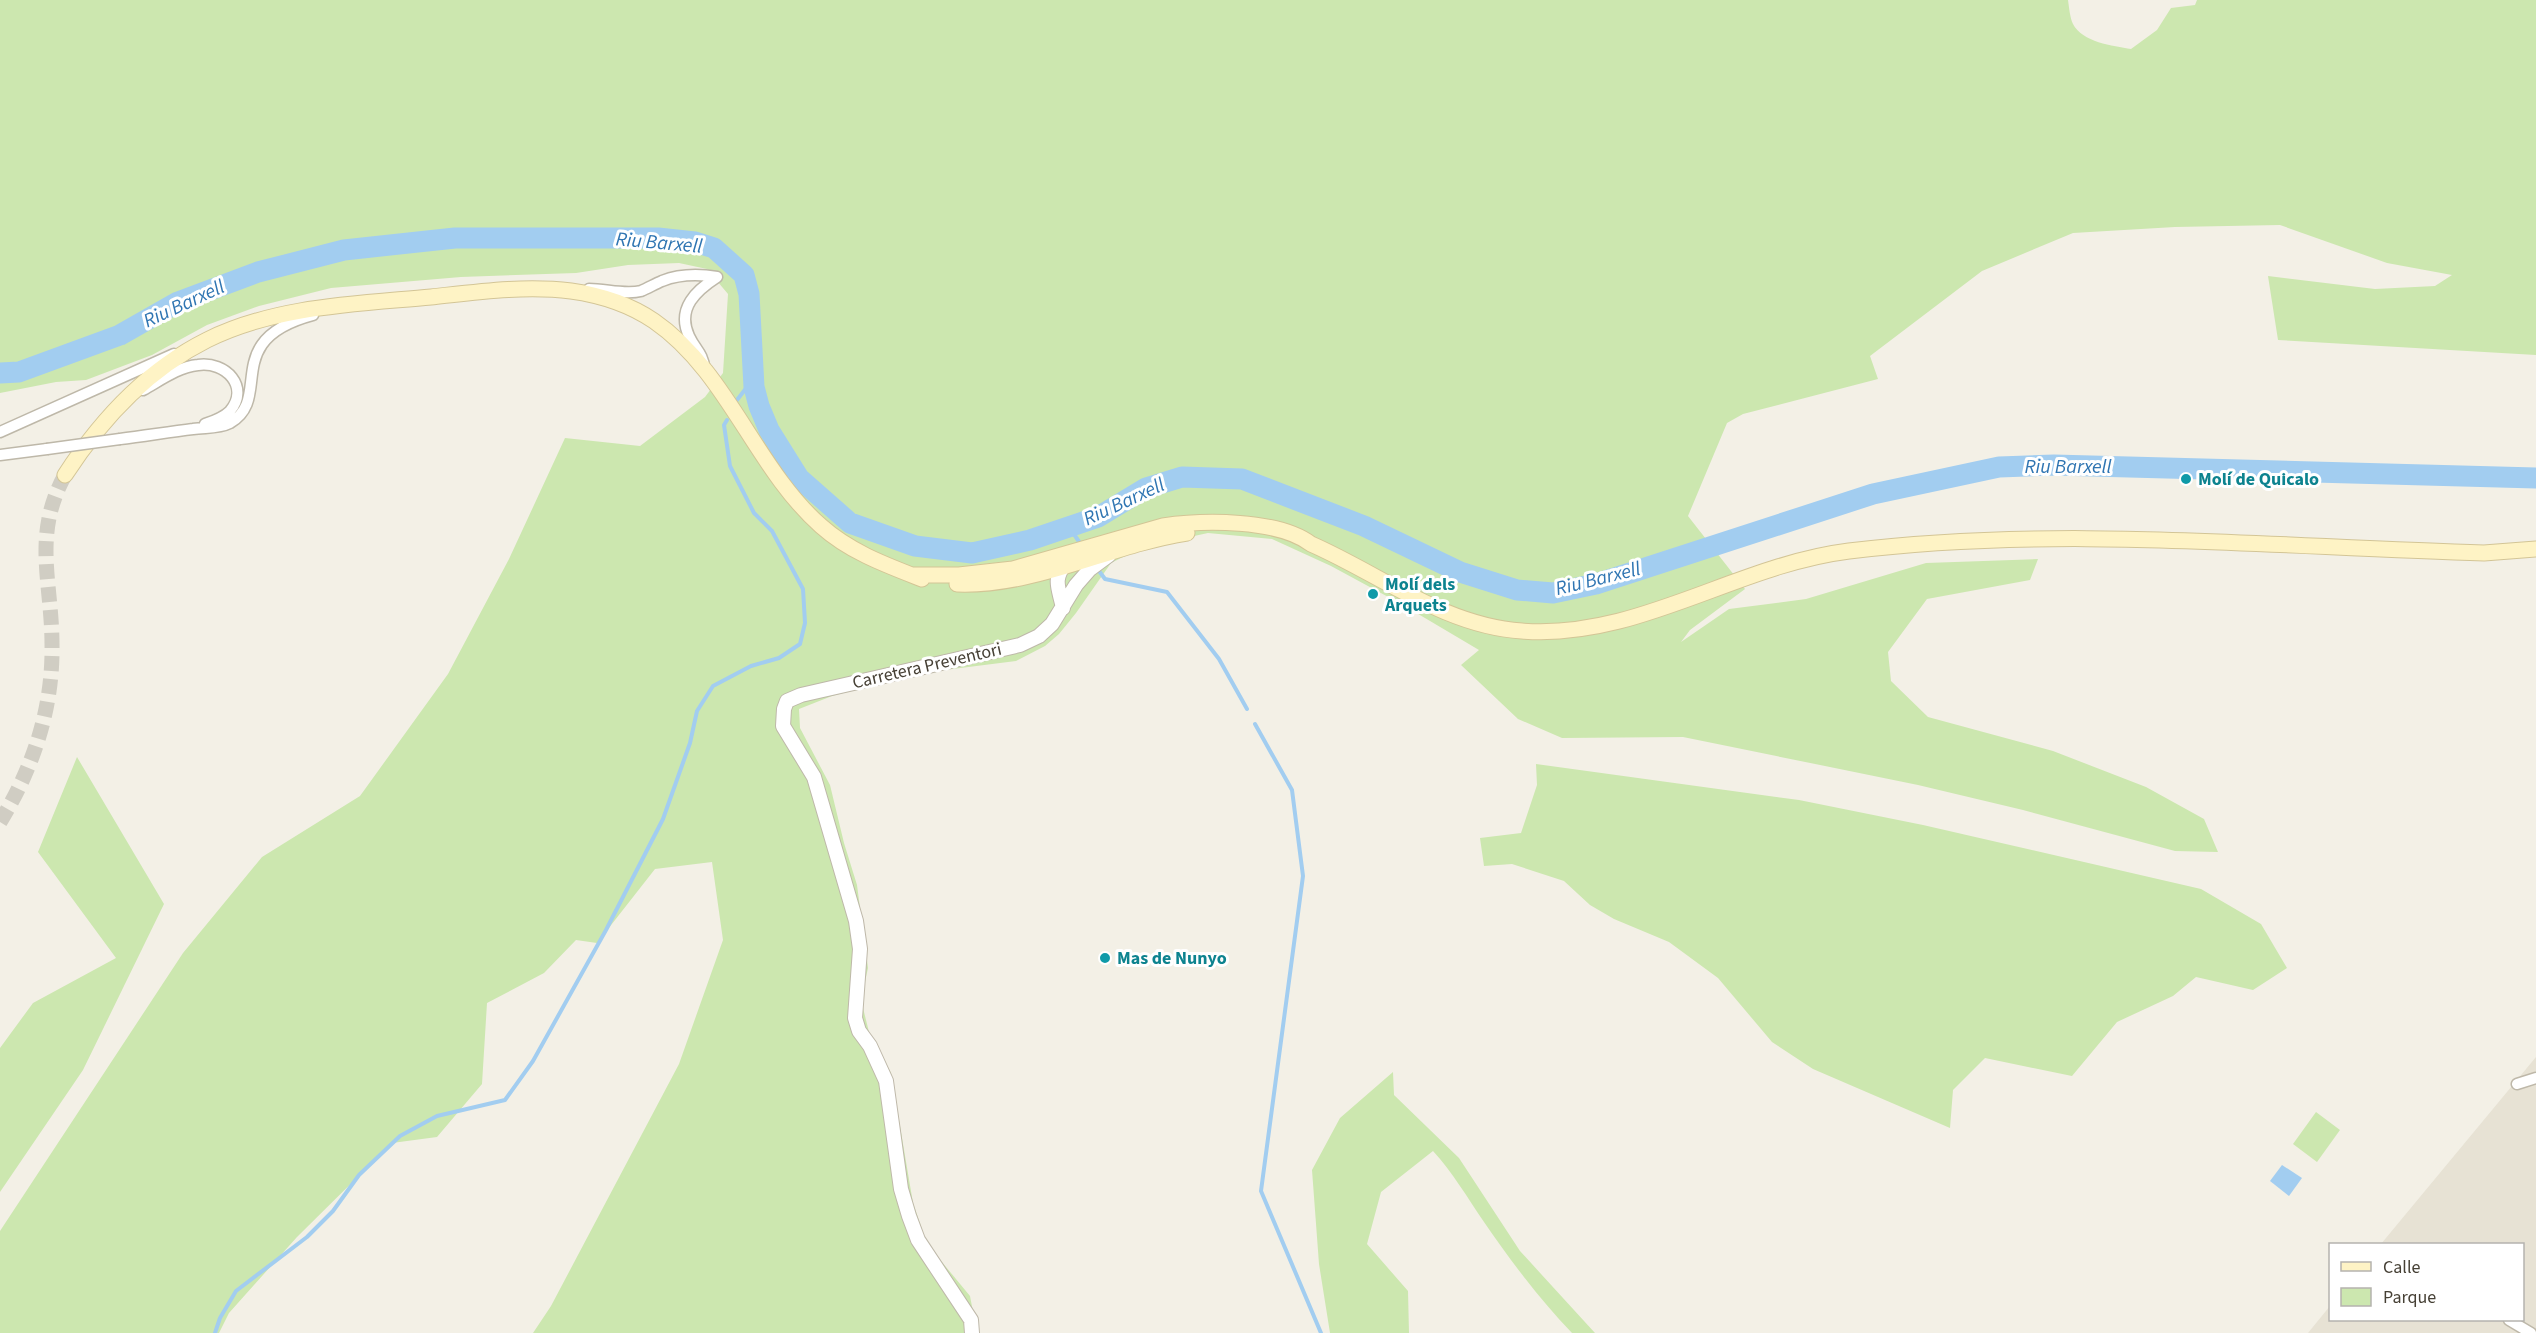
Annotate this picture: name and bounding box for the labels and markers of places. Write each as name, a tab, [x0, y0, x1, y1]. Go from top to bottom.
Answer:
place label: Molí de Quicalo	[2198, 467, 2319, 492]
marker: Molí de Quicalo	[2179, 472, 2193, 486]
place label: Molí dels Arquets	[1384, 572, 1455, 618]
marker: Molí dels Arquets	[1366, 587, 1380, 601]
place label: Mas de Nunyo	[1117, 946, 1227, 971]
marker: Mas de Nunyo	[1098, 951, 1112, 965]

